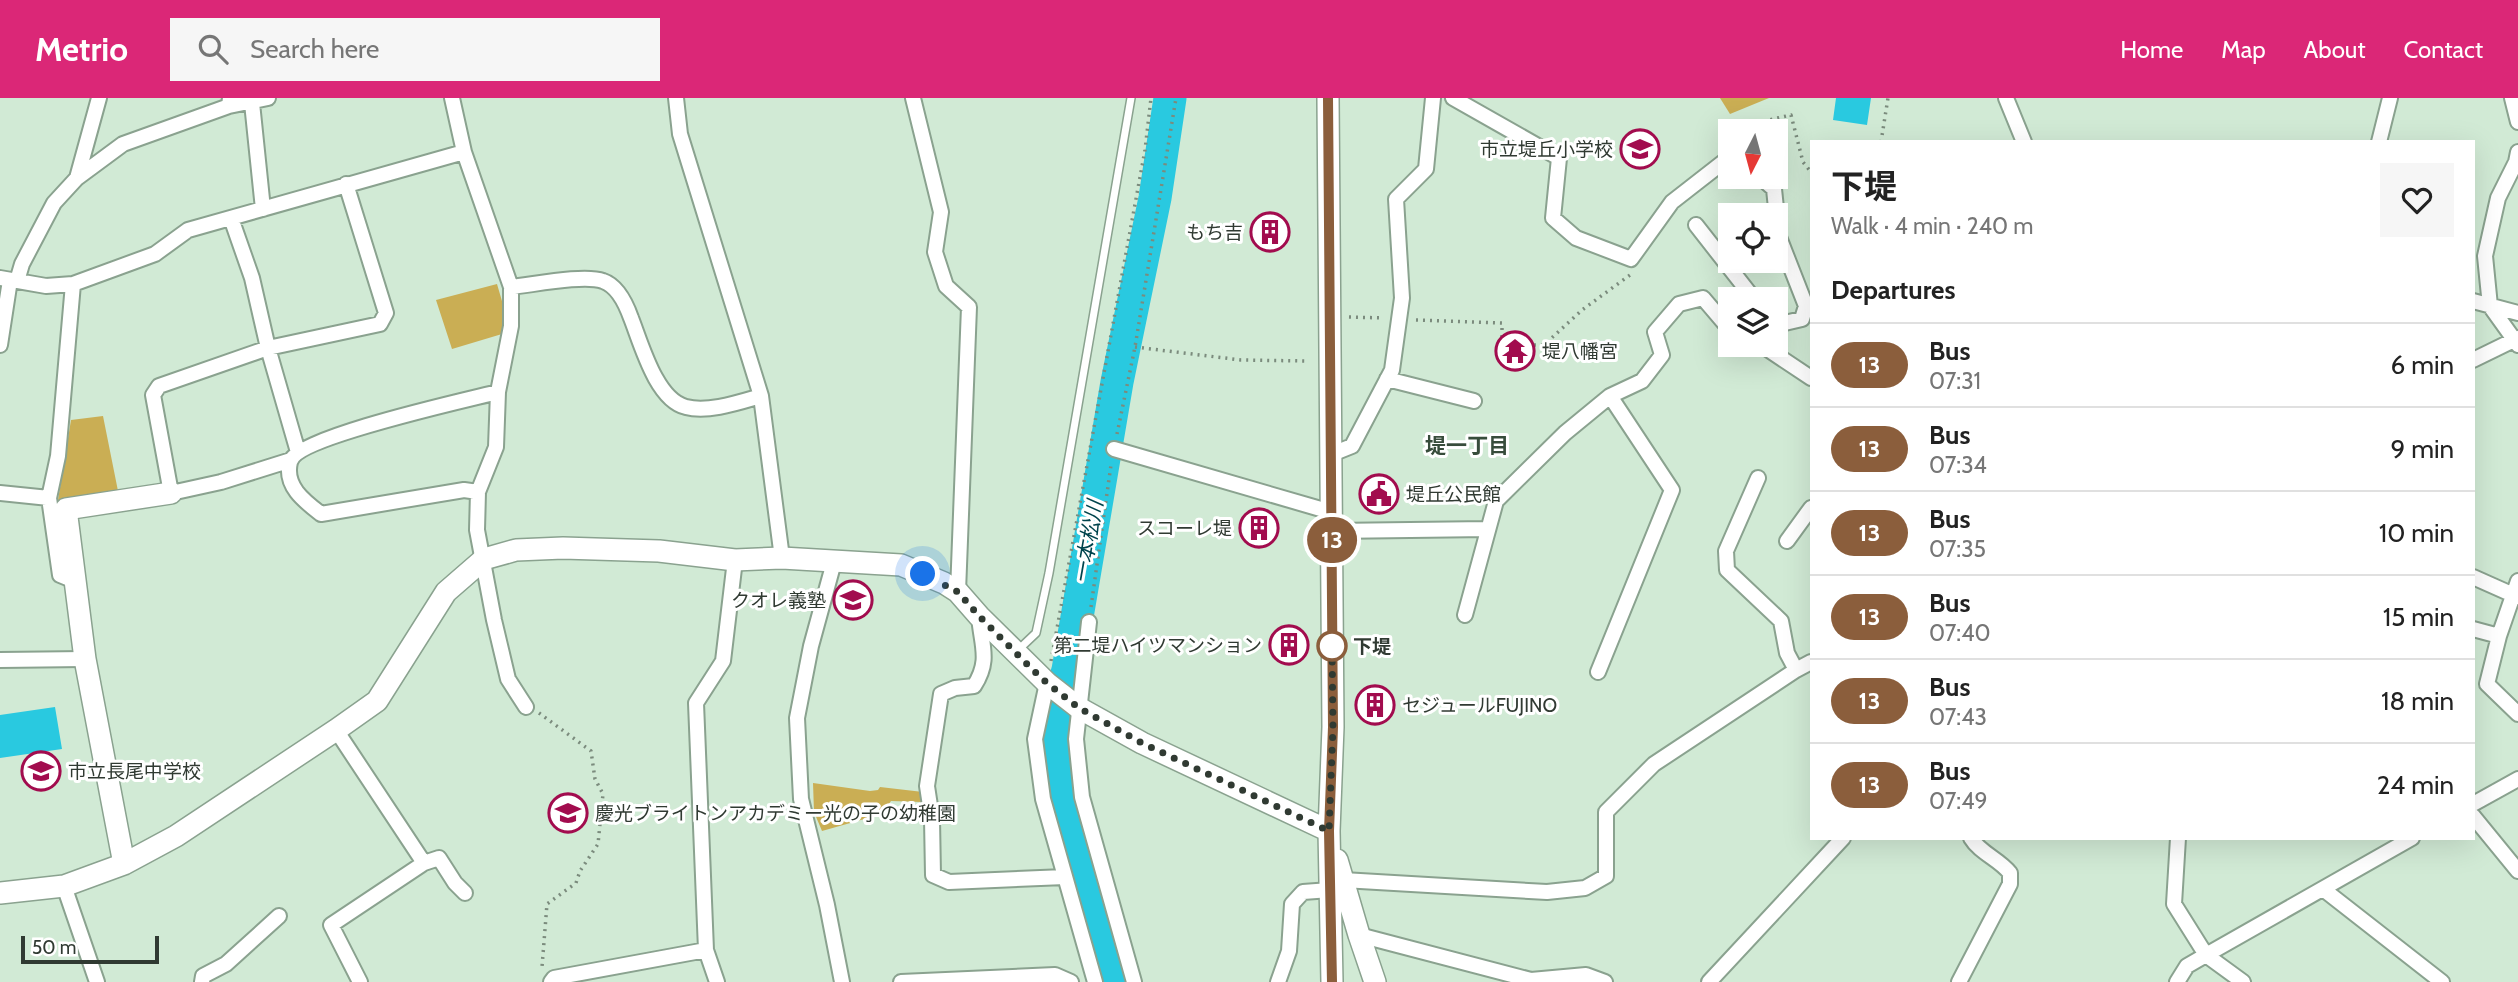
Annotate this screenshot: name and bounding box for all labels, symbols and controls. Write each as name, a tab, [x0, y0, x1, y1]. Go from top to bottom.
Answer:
search box	[170, 18, 660, 81]
text: Metrio	[35, 29, 128, 69]
icon: search	[194, 30, 232, 68]
text: Search here	[250, 33, 379, 65]
text: Home	[2120, 35, 2183, 64]
text: Map	[2221, 35, 2266, 64]
text: About	[2304, 35, 2366, 64]
text: Contact	[2404, 35, 2483, 64]
north arrow	[1718, 119, 1788, 189]
map controls	[1718, 119, 1788, 357]
school or university icon: 市立堤丘小学校	[1619, 128, 1661, 170]
place label: 市立堤丘小学校	[1480, 138, 1613, 161]
button: heart	[2380, 163, 2454, 237]
text: 下堤	[1831, 166, 1897, 206]
button: locate	[1718, 203, 1788, 273]
building icon: もち吉	[1249, 211, 1291, 253]
text: Walk · 4 min · 240 m	[1831, 212, 2033, 240]
place label: もち吉	[1186, 221, 1243, 244]
text: Departures	[1831, 274, 1955, 306]
button: layers	[1718, 287, 1788, 357]
temple icon: 堤八幡宮	[1494, 330, 1536, 372]
text: Bus	[1929, 335, 1970, 367]
place label: 堤八幡宮	[1542, 340, 1618, 363]
text: 6 min	[2391, 349, 2454, 381]
text: 13	[1859, 350, 1880, 379]
text: 07:31	[1929, 367, 1981, 395]
text: Bus	[1929, 419, 1970, 451]
district label: 堤一丁目	[1425, 433, 1509, 458]
text: 9 min	[2391, 433, 2454, 465]
text: 13	[1859, 434, 1880, 463]
text: 07:34	[1929, 451, 1987, 479]
public building icon: 堤丘公民館	[1358, 473, 1400, 515]
place label: 堤丘公民館	[1406, 483, 1501, 506]
water label: 一本松川	[1068, 496, 1108, 586]
text: Bus	[1929, 503, 1970, 535]
building icon: スコーレ堤	[1238, 507, 1280, 549]
place label: スコーレ堤	[1137, 517, 1232, 540]
line badge: 13	[1300, 517, 1364, 563]
text: 10 min	[2379, 517, 2454, 549]
text: 13	[1859, 518, 1880, 547]
text: 13	[1321, 525, 1343, 554]
text: 07:35	[1929, 535, 1986, 563]
your location	[905, 556, 940, 591]
school or university icon: クオレ義塾	[832, 579, 874, 621]
text: Bus	[1929, 587, 1970, 619]
place label: クオレ義塾	[731, 589, 826, 612]
text: 15 min	[2383, 601, 2454, 633]
text: 13	[1859, 602, 1880, 631]
text: 07:40	[1929, 619, 1991, 647]
building icon: 第二堤ハイツマンション	[1268, 624, 1310, 666]
marker: 下堤	[1317, 631, 1347, 661]
place label: 第二堤ハイツマンション	[1053, 634, 1262, 657]
place label: 下堤	[1353, 635, 1391, 658]
text: Bus	[1929, 671, 1970, 703]
building icon: セジュールFUJINO	[1354, 684, 1396, 726]
text: 18 min	[2381, 685, 2454, 717]
text: 13	[1859, 686, 1880, 715]
place label: セジュールFUJINO	[1402, 694, 1557, 717]
text: 07:43	[1929, 703, 1987, 731]
school or university icon: 市立長尾中学校	[20, 750, 62, 792]
text: Bus	[1929, 755, 1970, 787]
place label: 市立長尾中学校	[68, 760, 201, 783]
text: 24 min	[2377, 769, 2454, 801]
text: 13	[1859, 770, 1880, 799]
text: 07:49	[1929, 787, 1988, 815]
school or university icon: 慶光ブライトンアカデミー光の子の幼稚園	[547, 792, 589, 834]
place label: 慶光ブライトンアカデミー光の子の幼稚園	[595, 802, 956, 825]
scale bar	[21, 933, 159, 965]
text: 50 m	[32, 936, 76, 959]

